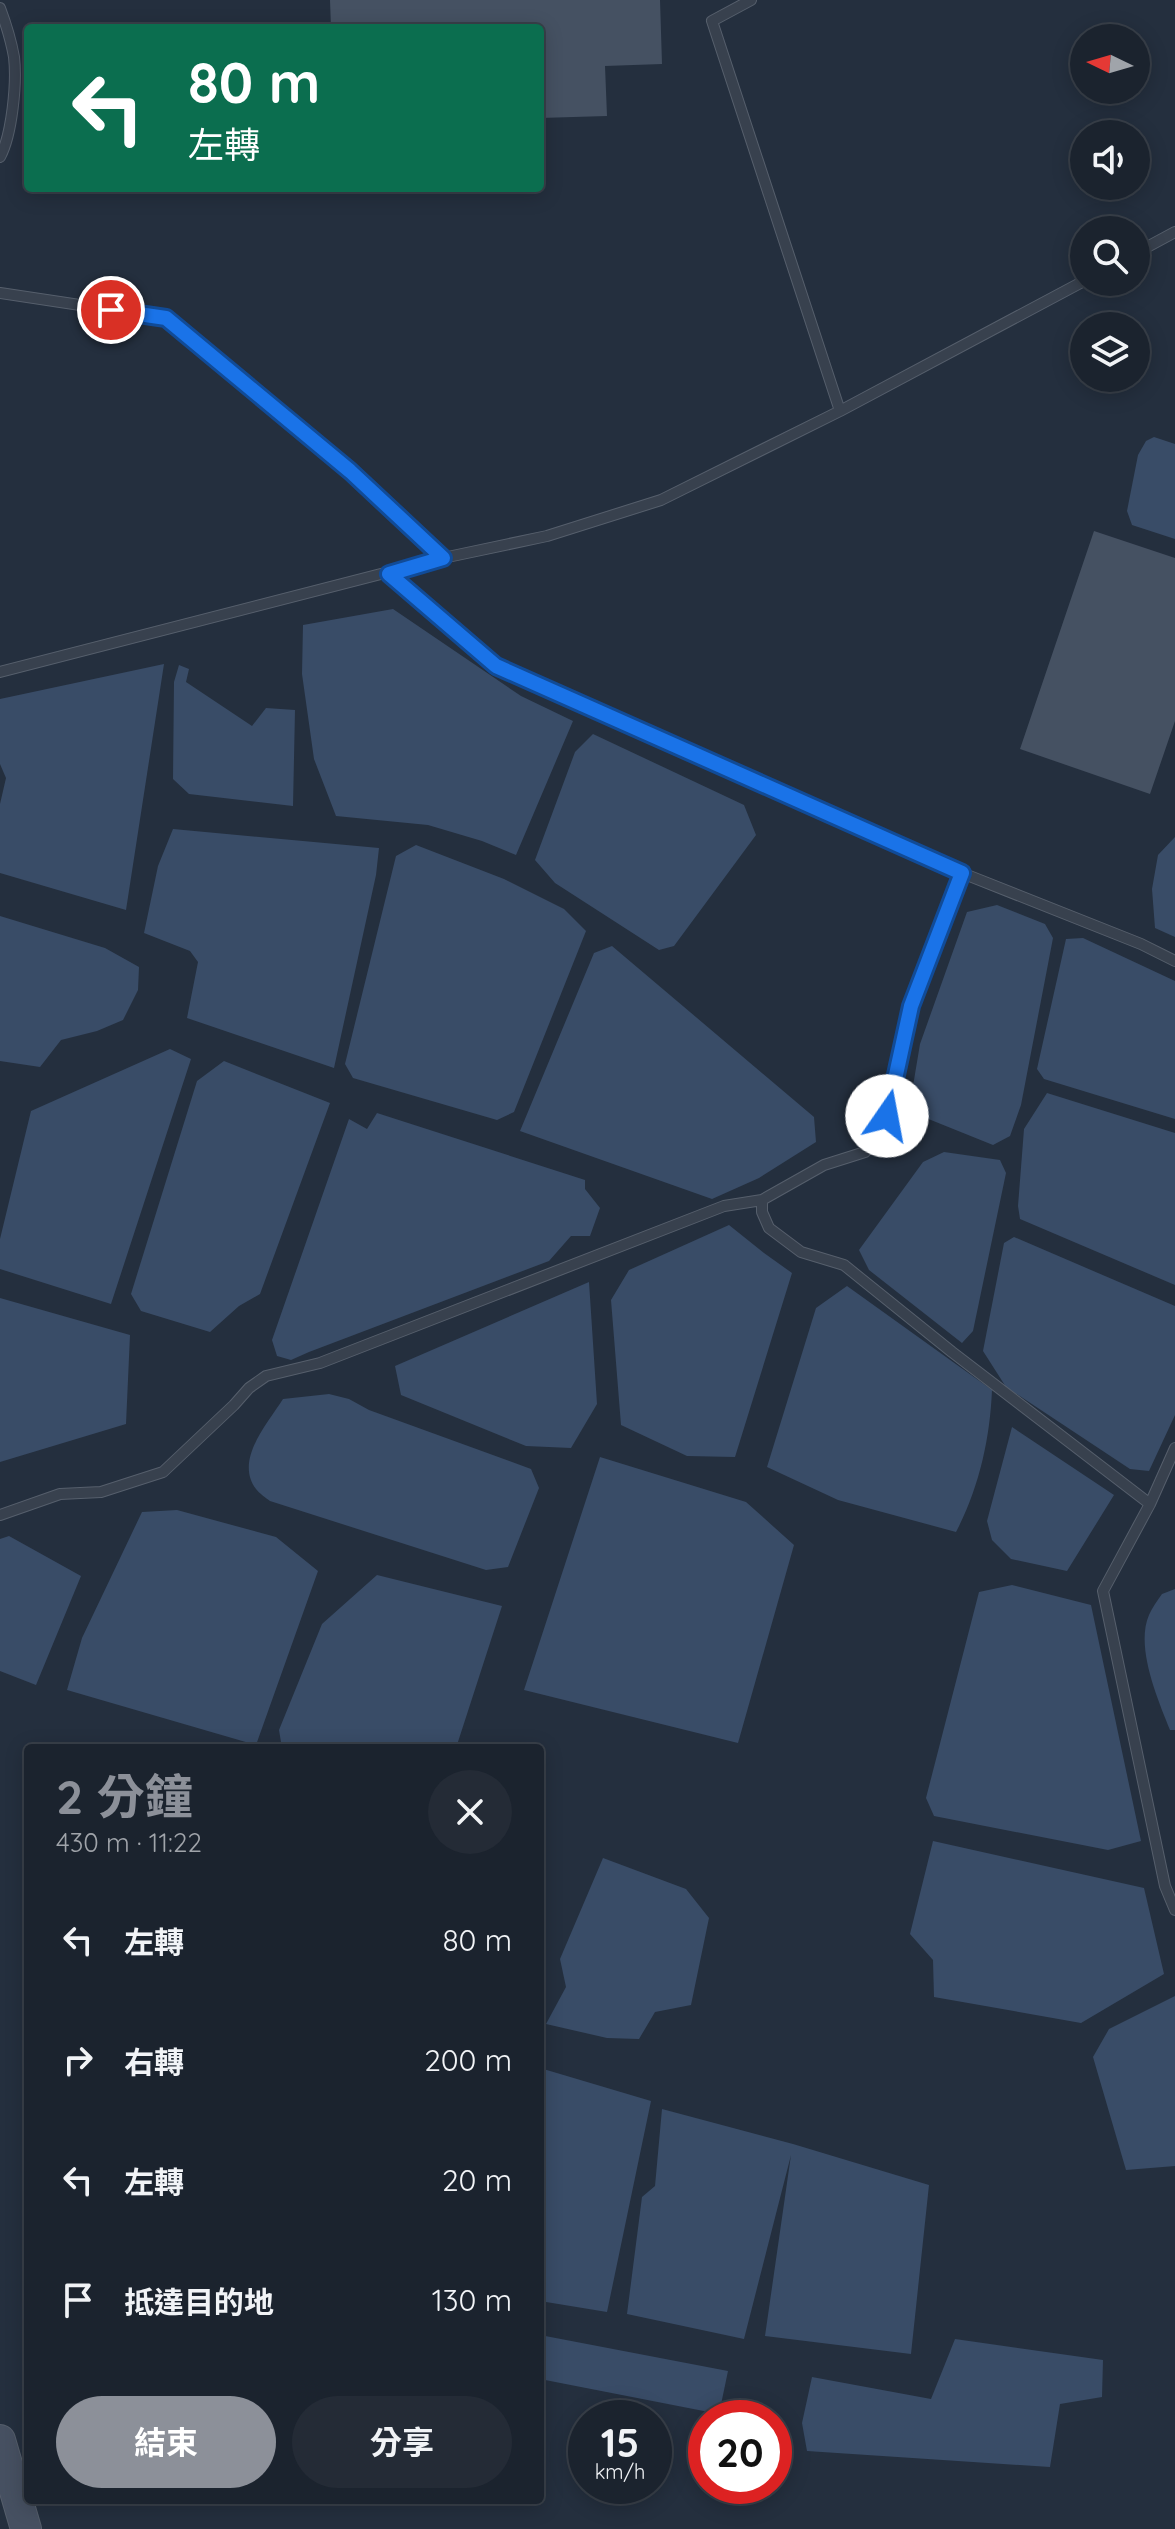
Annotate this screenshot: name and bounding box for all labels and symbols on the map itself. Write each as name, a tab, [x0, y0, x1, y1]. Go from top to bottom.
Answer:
north arrow	[1070, 24, 1150, 104]
pin	[77, 276, 145, 344]
position arrow	[845, 1074, 929, 1158]
speed limit sign: 20	[688, 2400, 792, 2504]

